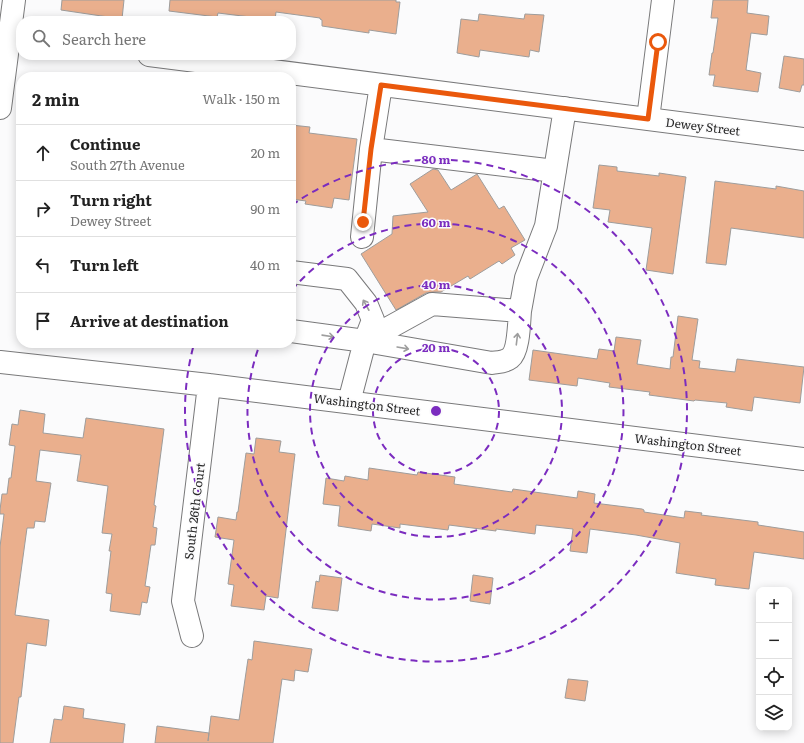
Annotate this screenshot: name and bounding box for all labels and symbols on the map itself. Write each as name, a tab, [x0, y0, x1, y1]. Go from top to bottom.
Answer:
route start	[649, 33, 667, 51]
street label: Dewey Street	[665, 112, 742, 140]
text: 80 m	[422, 150, 450, 168]
route end	[354, 213, 372, 231]
text: 60 m	[422, 213, 450, 231]
text: 40 m	[422, 275, 451, 293]
one-way arrow	[362, 299, 369, 311]
one-way arrow	[321, 332, 334, 340]
one-way arrow	[513, 333, 521, 346]
text: 20 m	[422, 338, 450, 356]
one-way arrow	[396, 344, 409, 352]
street label: Washington Street	[312, 389, 422, 420]
centre of rings	[429, 404, 443, 418]
street label: Washington Street	[633, 429, 743, 460]
street label: South 26th Court	[179, 461, 209, 561]

